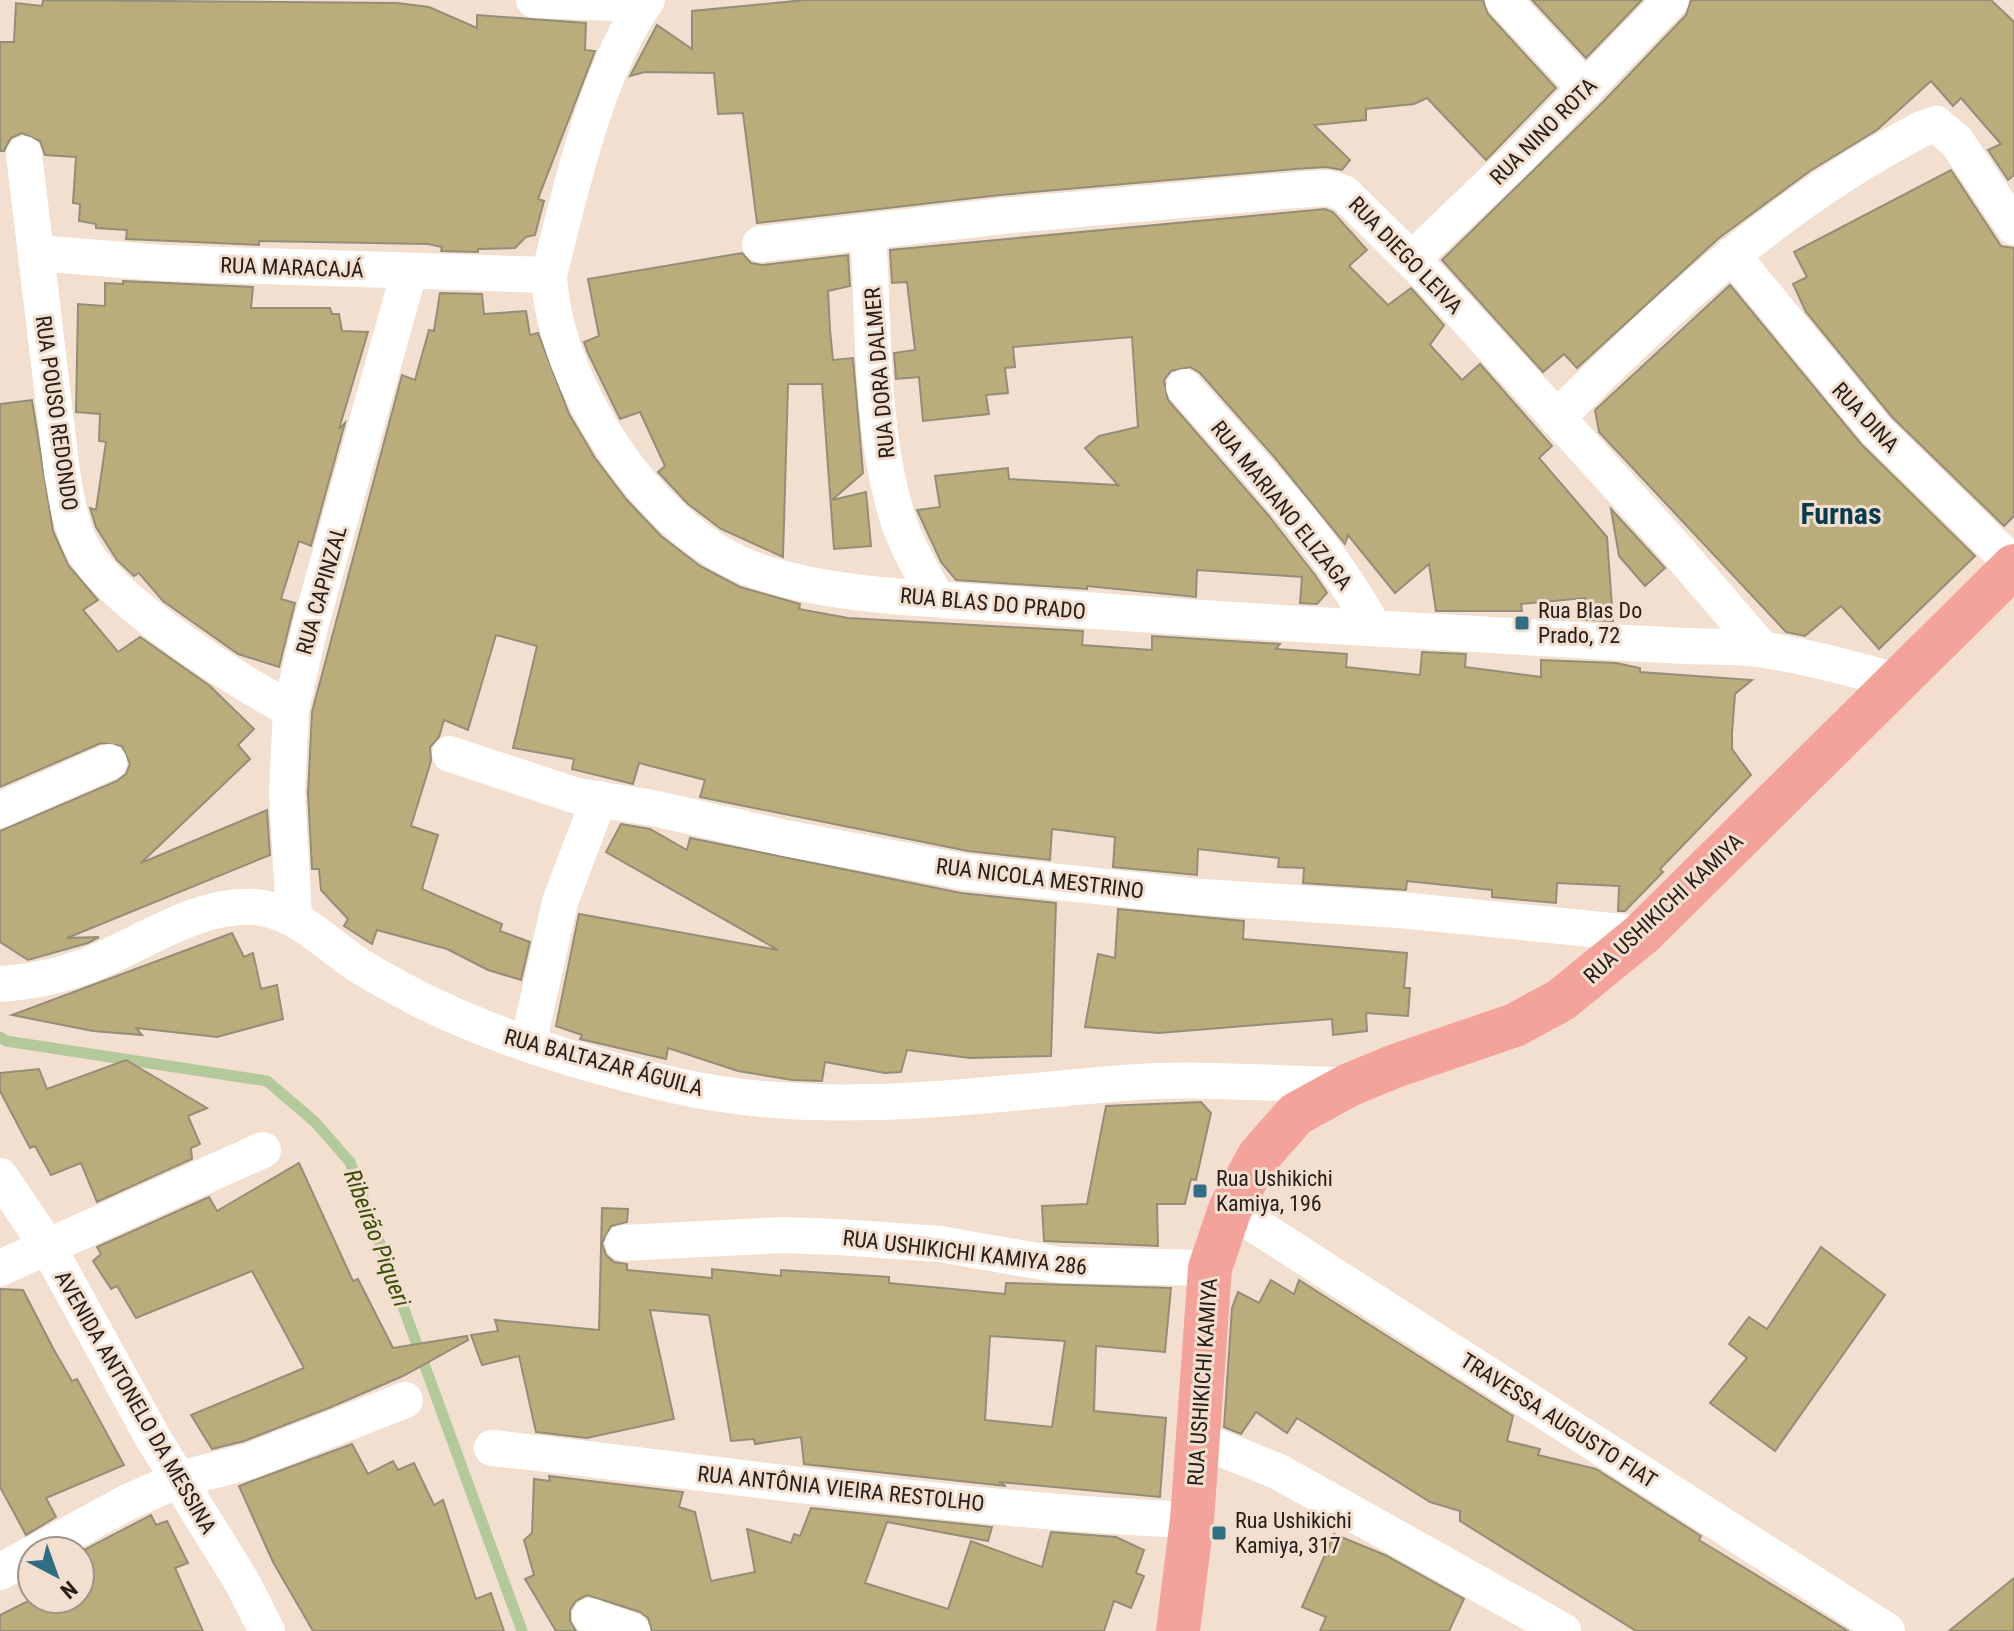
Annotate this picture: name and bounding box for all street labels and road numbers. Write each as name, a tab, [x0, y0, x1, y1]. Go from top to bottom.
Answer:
street label: RUA NINO ROTA	[1485, 73, 1602, 190]
street label: RUA DIEGO LEIVA	[1344, 192, 1468, 319]
street label: RUA MARACAJÁ	[220, 253, 364, 283]
street label: RUA DORA DALMER	[860, 286, 899, 459]
street label: RUA POUSO REDONDO	[30, 314, 83, 512]
street label: RUA DINA	[1827, 377, 1904, 458]
street label: RUA MARIANO ELIZAGA	[1206, 416, 1358, 595]
street label: RUA CAPINZAL	[291, 523, 352, 657]
street label: RUA BLAS DO PRADO	[899, 583, 1087, 624]
street label: RUA USHIKICHI KAMIYA	[1579, 828, 1748, 989]
street label: RUA NICOLA MESTRINO	[935, 853, 1145, 904]
street label: RUA BALTAZAR ÁGUILA	[502, 1024, 706, 1101]
street label: RUA USHIKICHI KAMIYA 286	[841, 1225, 1089, 1280]
street label: AVENIDA ANTONELO DA MESSINA	[50, 1266, 221, 1539]
street label: RUA USHIKICHI KAMIYA	[1183, 1277, 1222, 1487]
street label: TRAVESSA AUGUSTO FIAT	[1456, 1348, 1661, 1493]
street label: RUA ANTÔNIA VIEIRA RESTOLHO	[696, 1460, 986, 1516]

